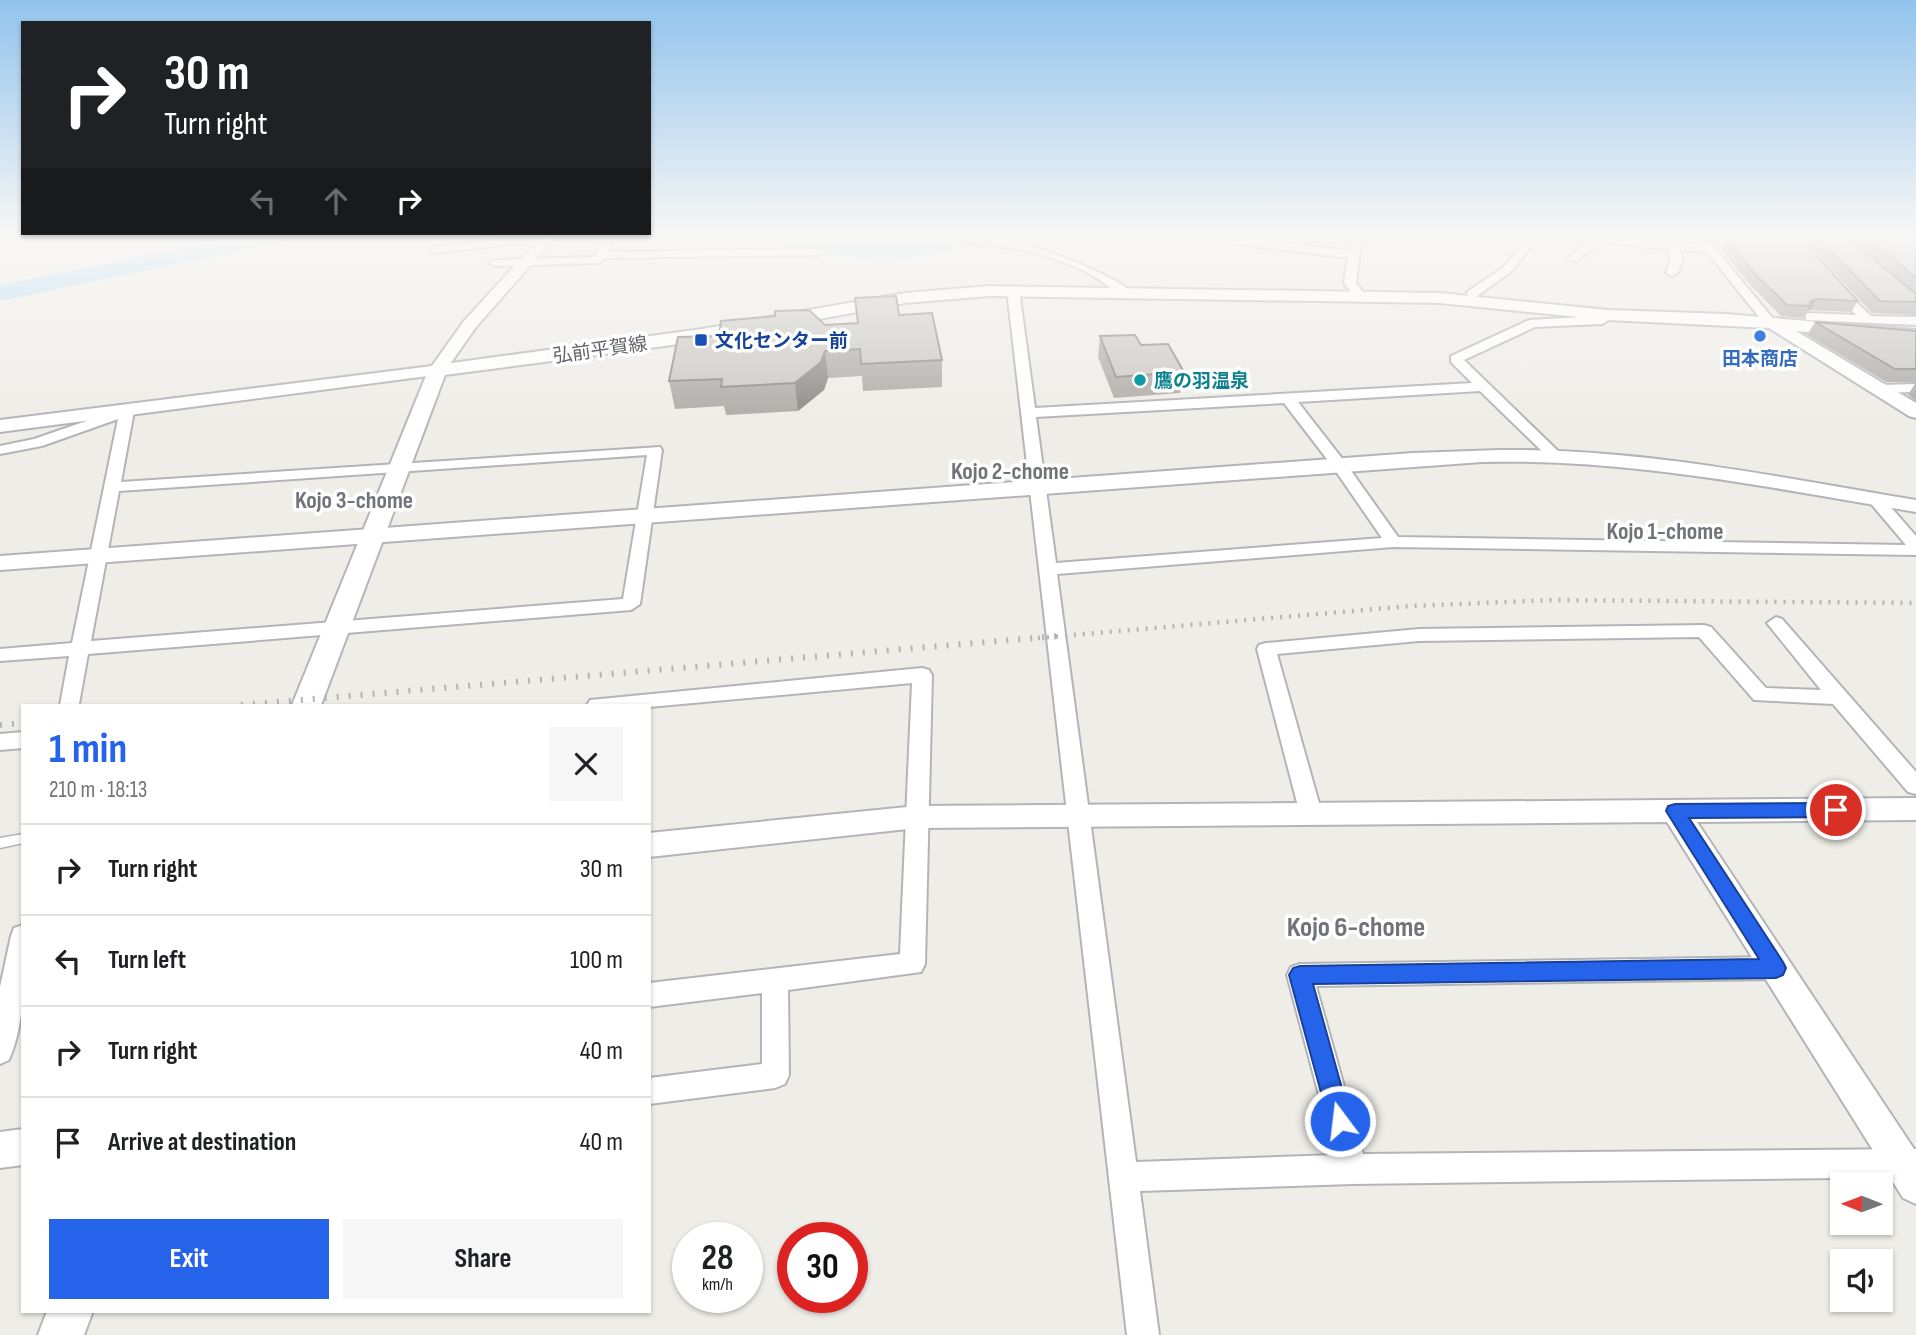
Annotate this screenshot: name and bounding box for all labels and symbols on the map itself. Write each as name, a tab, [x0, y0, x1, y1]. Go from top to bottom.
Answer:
marker: 田本商店	[1752, 328, 1768, 344]
place label: 文化センター前	[715, 330, 848, 353]
street label: 弘前平賀線	[552, 332, 649, 368]
marker: 文化センター前	[693, 332, 709, 348]
place label: 田本商店	[1722, 348, 1798, 371]
place label: 鷹の羽温泉	[1154, 370, 1249, 393]
marker: 鷹の羽温泉	[1132, 372, 1148, 388]
district label: Kojo 2-chome	[951, 457, 1069, 486]
district label: Kojo 3-chome	[295, 486, 413, 515]
district label: Kojo 1-chome	[1607, 517, 1723, 546]
pin	[1806, 780, 1866, 840]
district label: Kojo 6-chome	[1287, 911, 1425, 944]
position arrow	[1303, 1084, 1377, 1158]
north arrow	[1830, 1172, 1894, 1236]
speed limit sign: 30	[777, 1222, 868, 1313]

